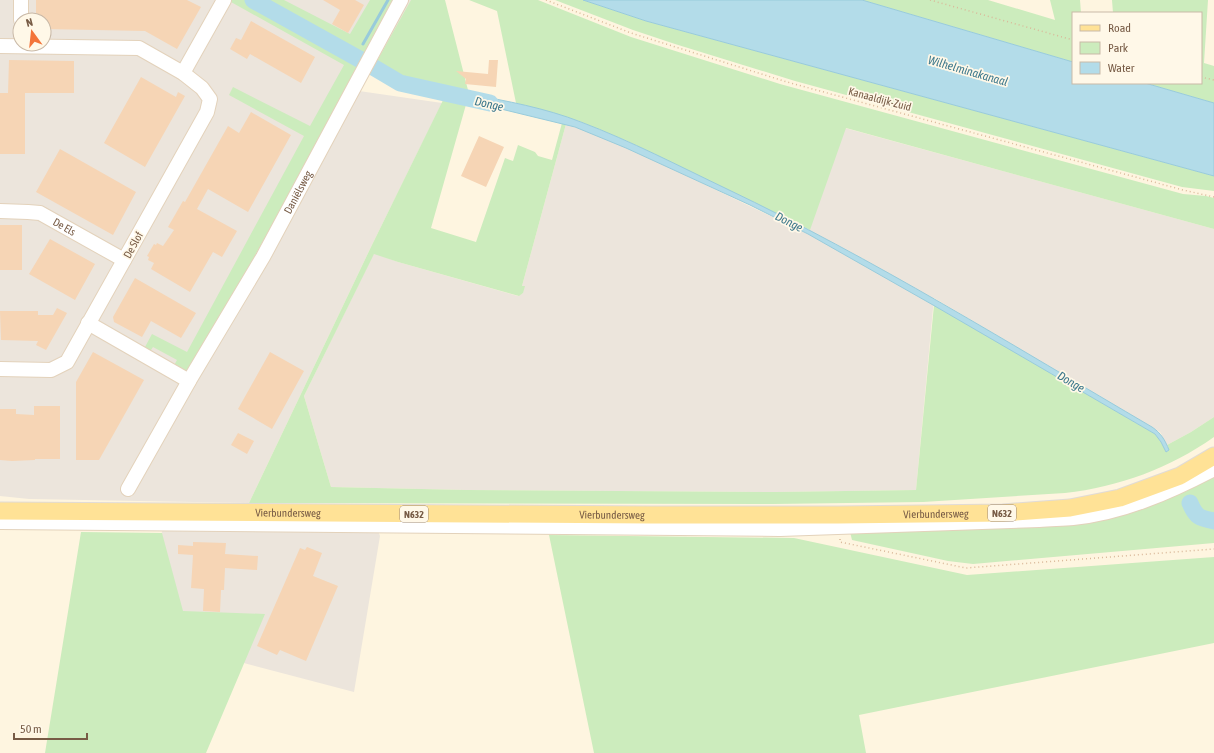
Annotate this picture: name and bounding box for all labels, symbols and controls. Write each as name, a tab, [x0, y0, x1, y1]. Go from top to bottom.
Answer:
north arrow	[12, 12, 52, 52]
legend	[1072, 12, 1202, 84]
text: N	[25, 16, 34, 29]
text: Road	[1108, 21, 1131, 35]
text: Park	[1108, 41, 1129, 55]
water label: Wilhelminakanaal	[926, 53, 1010, 89]
text: Water	[1108, 61, 1135, 75]
street label: Kanaaldijk-Zuid	[847, 85, 913, 113]
water label: Donge	[473, 94, 505, 114]
street label: Daniëlsweg	[281, 168, 314, 216]
water label: Donge	[773, 209, 806, 235]
street label: De Els	[51, 216, 78, 238]
street label: De Slof	[121, 230, 145, 260]
water label: Donge	[1055, 369, 1088, 396]
road number: N632	[988, 505, 1016, 521]
road number: N632	[400, 506, 428, 522]
street label: Vierbundersweg	[255, 507, 321, 519]
street label: Vierbundersweg	[903, 507, 969, 520]
street label: Vierbundersweg	[579, 509, 645, 521]
scale bar	[14, 715, 87, 741]
text: 50 m	[20, 722, 42, 736]

